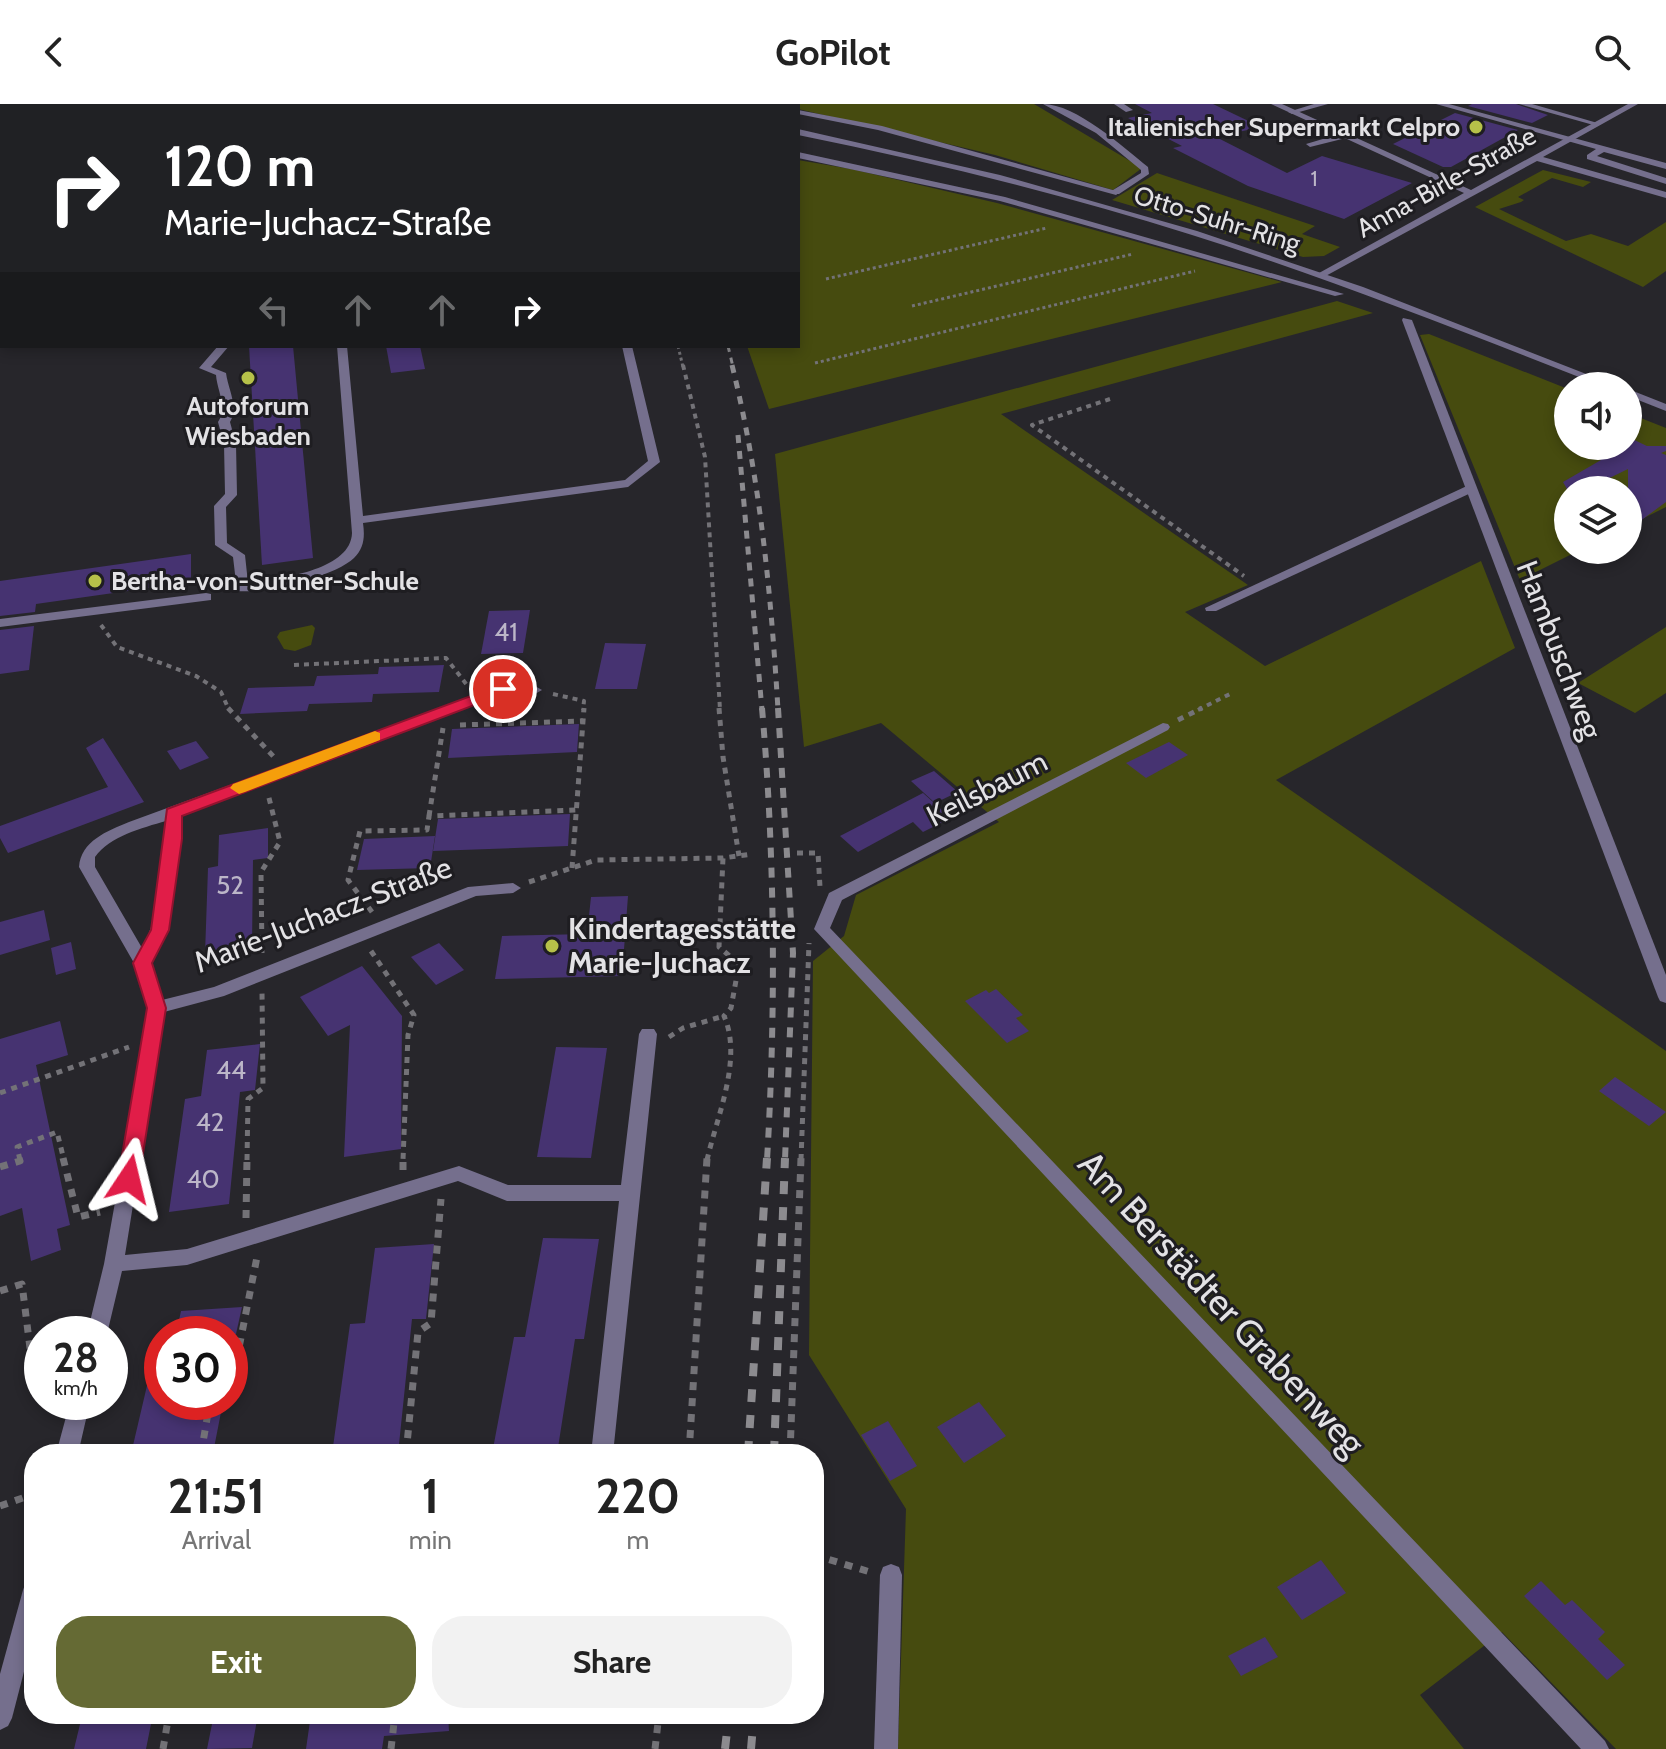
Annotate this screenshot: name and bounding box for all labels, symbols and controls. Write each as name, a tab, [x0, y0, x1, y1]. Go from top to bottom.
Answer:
icon: back	[32, 30, 76, 74]
text: GoPilot	[775, 30, 891, 74]
icon: search	[1590, 30, 1634, 74]
place label: Italienischer Supermarkt Celpro	[1108, 111, 1460, 143]
marker: Italienischer Supermarkt Celpro	[1467, 118, 1485, 136]
street label: Anna-Birle-Straße	[1351, 120, 1541, 244]
text: 120 m	[164, 132, 315, 200]
icon: right	[32, 136, 136, 240]
house number: 1	[1310, 165, 1318, 192]
street label: Otto-Suhr-Ring	[1130, 179, 1305, 260]
text: Marie-Juchacz-Straße	[164, 200, 491, 244]
icon: left	[252, 288, 296, 332]
icon: ahead	[336, 288, 380, 332]
icon: ahead	[420, 288, 464, 332]
icon: right	[504, 288, 548, 332]
marker: Autoforum Wiesbaden	[239, 369, 257, 387]
map controls	[1554, 372, 1642, 564]
button: sound	[1554, 372, 1642, 460]
place label: Autoforum Wiesbaden	[185, 390, 311, 452]
button: layers	[1554, 476, 1642, 564]
street label: Hambuschweg	[1509, 555, 1611, 745]
place label: Bertha-von-Suttner-Schule	[111, 565, 419, 597]
marker: Bertha-von-Suttner-Schule	[86, 572, 104, 590]
house number: 41	[494, 616, 518, 648]
pin	[469, 655, 537, 723]
icon: arrive	[481, 667, 525, 711]
street label: Keilsbaum	[920, 743, 1053, 835]
street label: Marie-Juchacz-Straße	[189, 848, 457, 981]
house number: 52	[216, 869, 244, 901]
place label: Kindertagesstätte Marie-Juchacz	[568, 910, 796, 981]
marker: Kindertagesstätte Marie-Juchacz	[543, 937, 561, 955]
house number: 44	[216, 1054, 246, 1086]
house number: 42	[196, 1106, 224, 1138]
position arrow	[87, 1137, 171, 1221]
street label: Am Berstädter Grabenweg	[1069, 1142, 1375, 1465]
house number: 40	[186, 1163, 220, 1195]
speed limit sign: 30	[144, 1316, 248, 1420]
text: 28	[53, 1333, 99, 1382]
text: km/h	[54, 1376, 98, 1400]
text: 21:51	[168, 1467, 265, 1525]
text: 1	[421, 1467, 439, 1525]
text: 220	[596, 1467, 680, 1525]
text: Arrival	[182, 1524, 251, 1556]
text: min	[409, 1524, 452, 1556]
text: m	[626, 1524, 649, 1556]
button: Exit	[56, 1616, 416, 1708]
button: Share	[432, 1616, 792, 1708]

